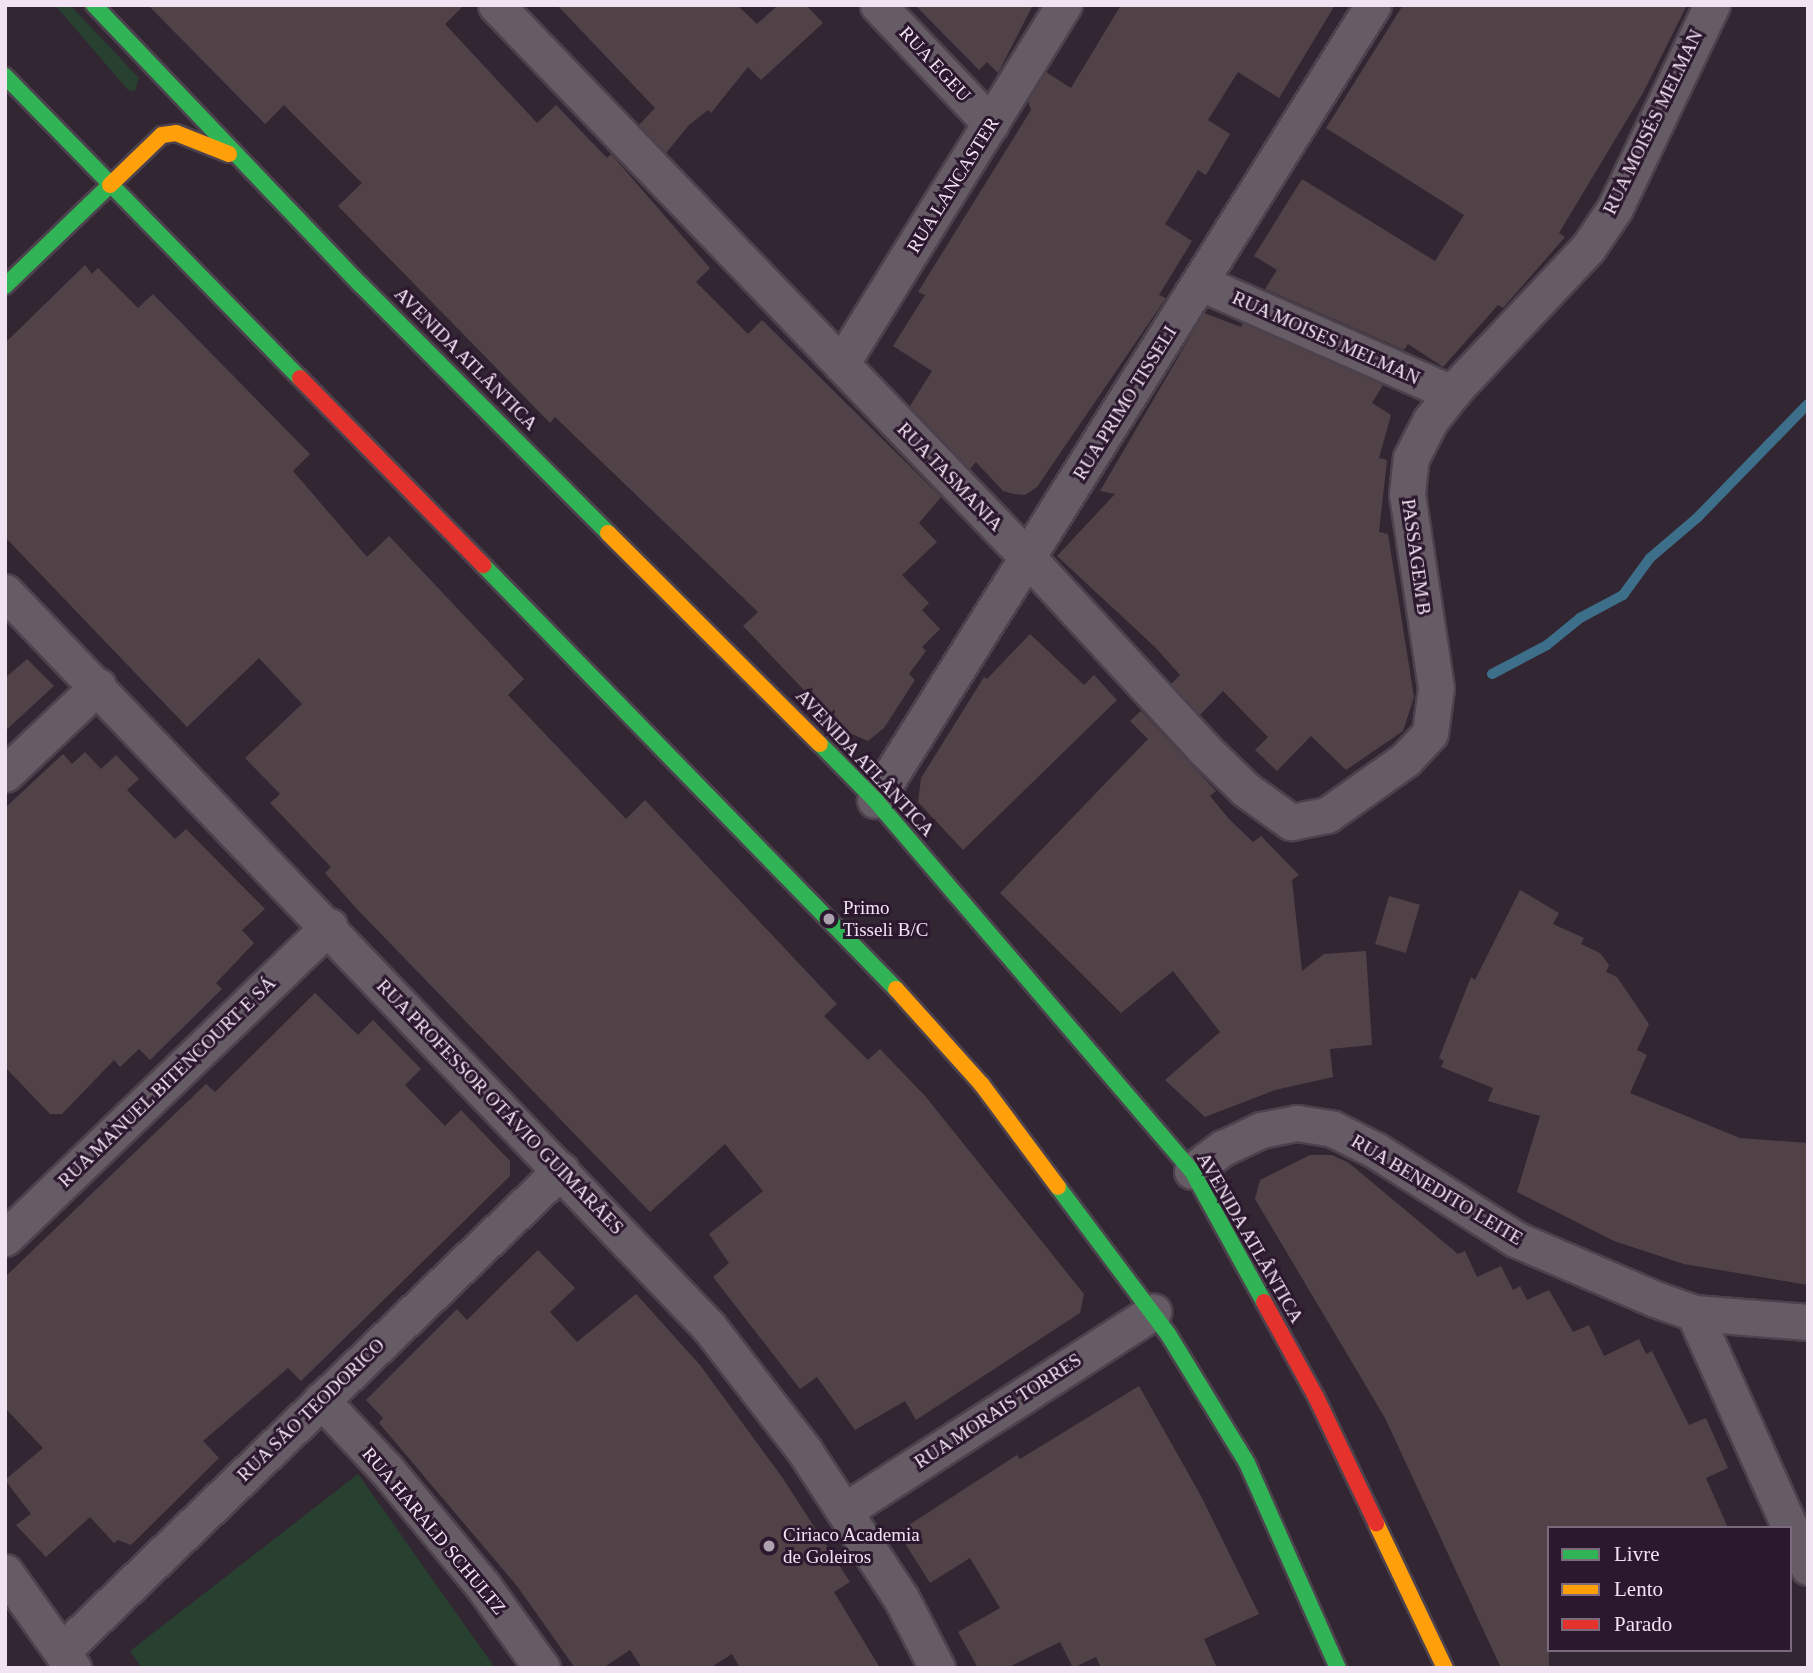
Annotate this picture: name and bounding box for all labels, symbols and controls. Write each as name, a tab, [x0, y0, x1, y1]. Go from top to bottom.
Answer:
street label: RUA EGEU	[894, 21, 976, 107]
street label: RUA MOISÉS MELMAN	[1598, 25, 1708, 219]
street label: RUA LANCASTER	[902, 112, 1004, 258]
street label: AVENIDA ATLÂNTICA	[389, 282, 543, 436]
street label: RUA MOISES MELMAN	[1228, 286, 1424, 390]
street label: RUA PRIMO TISSELI	[1068, 321, 1182, 485]
street label: RUA TASMANIA	[892, 417, 1008, 537]
street label: PASSAGEM B	[1397, 497, 1435, 617]
street label: AVENIDA ATLÂNTICA	[790, 684, 940, 842]
place label: Primo Tisseli B/C	[843, 897, 928, 941]
marker: Primo Tisseli B/C	[821, 911, 837, 927]
street label: RUA MANUEL BITENCOURT E SÁ	[53, 971, 281, 1193]
street label: RUA PROFESSOR OTÁVIO GUIMARÃES	[371, 974, 629, 1240]
street label: RUA BENEDITO LEITE	[1347, 1129, 1527, 1251]
street label: AVENIDA ATLÂNTICA	[1191, 1148, 1309, 1328]
street label: RUA SÃO TEODORICO	[232, 1333, 390, 1487]
street label: RUA MORAIS TORRES	[910, 1348, 1086, 1474]
street label: RUA HARALD SCHULTZ	[357, 1442, 511, 1620]
place label: Ciriaco Academia de Goleiros	[783, 1524, 921, 1568]
legend	[1547, 1526, 1792, 1652]
marker: Ciriaco Academia de Goleiros	[761, 1538, 777, 1554]
text: Livre	[1614, 1542, 1659, 1566]
text: Lento	[1614, 1577, 1663, 1601]
text: Parado	[1614, 1612, 1672, 1636]

